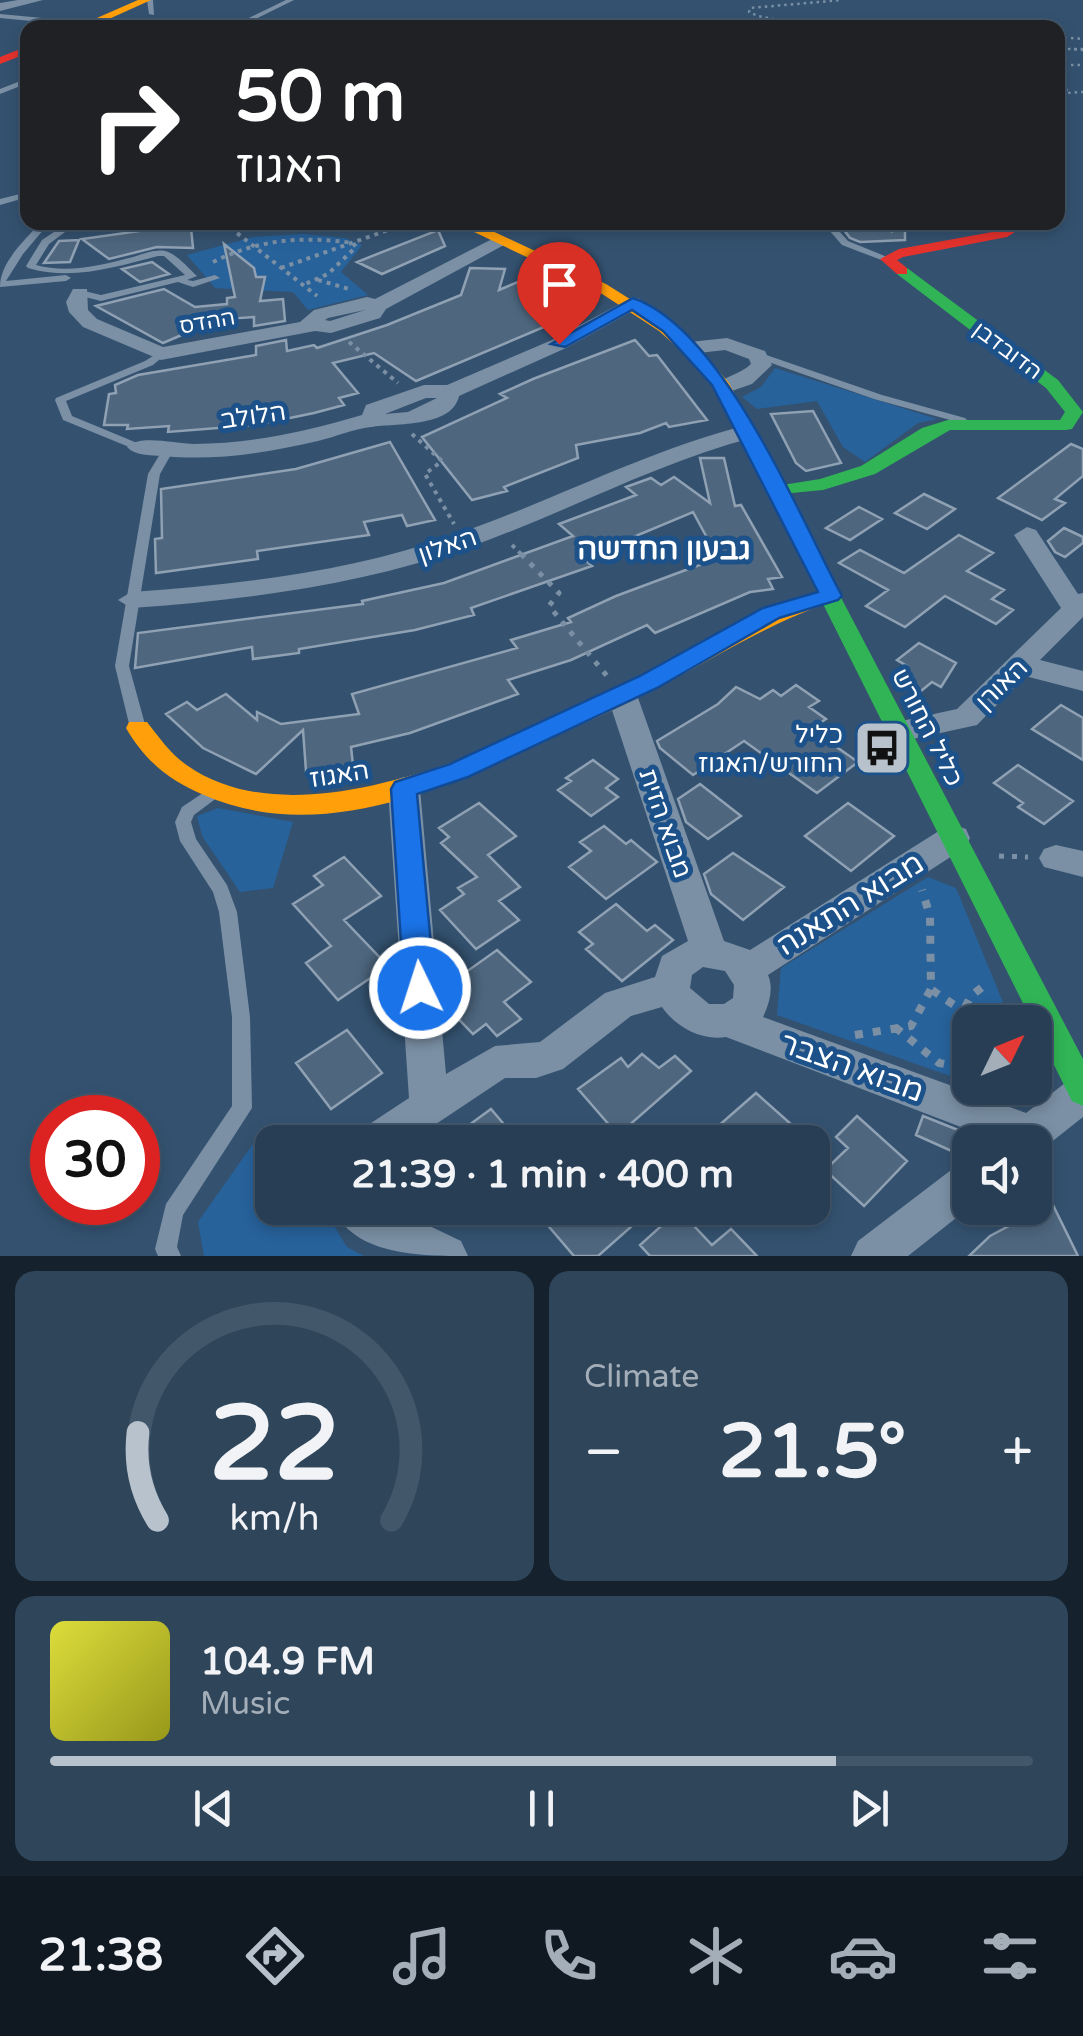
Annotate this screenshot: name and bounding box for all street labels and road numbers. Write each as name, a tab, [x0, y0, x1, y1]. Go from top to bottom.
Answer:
street label: ההדס	[177, 304, 237, 340]
street label: הדובדבן	[968, 317, 1047, 385]
street label: הלולב	[219, 397, 288, 435]
street label: האלון	[414, 522, 481, 570]
street label: האורן	[970, 653, 1034, 717]
street label: כליל החורש	[885, 664, 970, 791]
street label: האגוז	[307, 755, 371, 795]
street label: מבוא הזית	[632, 765, 698, 882]
street label: מבוא התאנה	[770, 845, 931, 964]
street label: מבוא הצבר	[775, 1024, 929, 1110]

